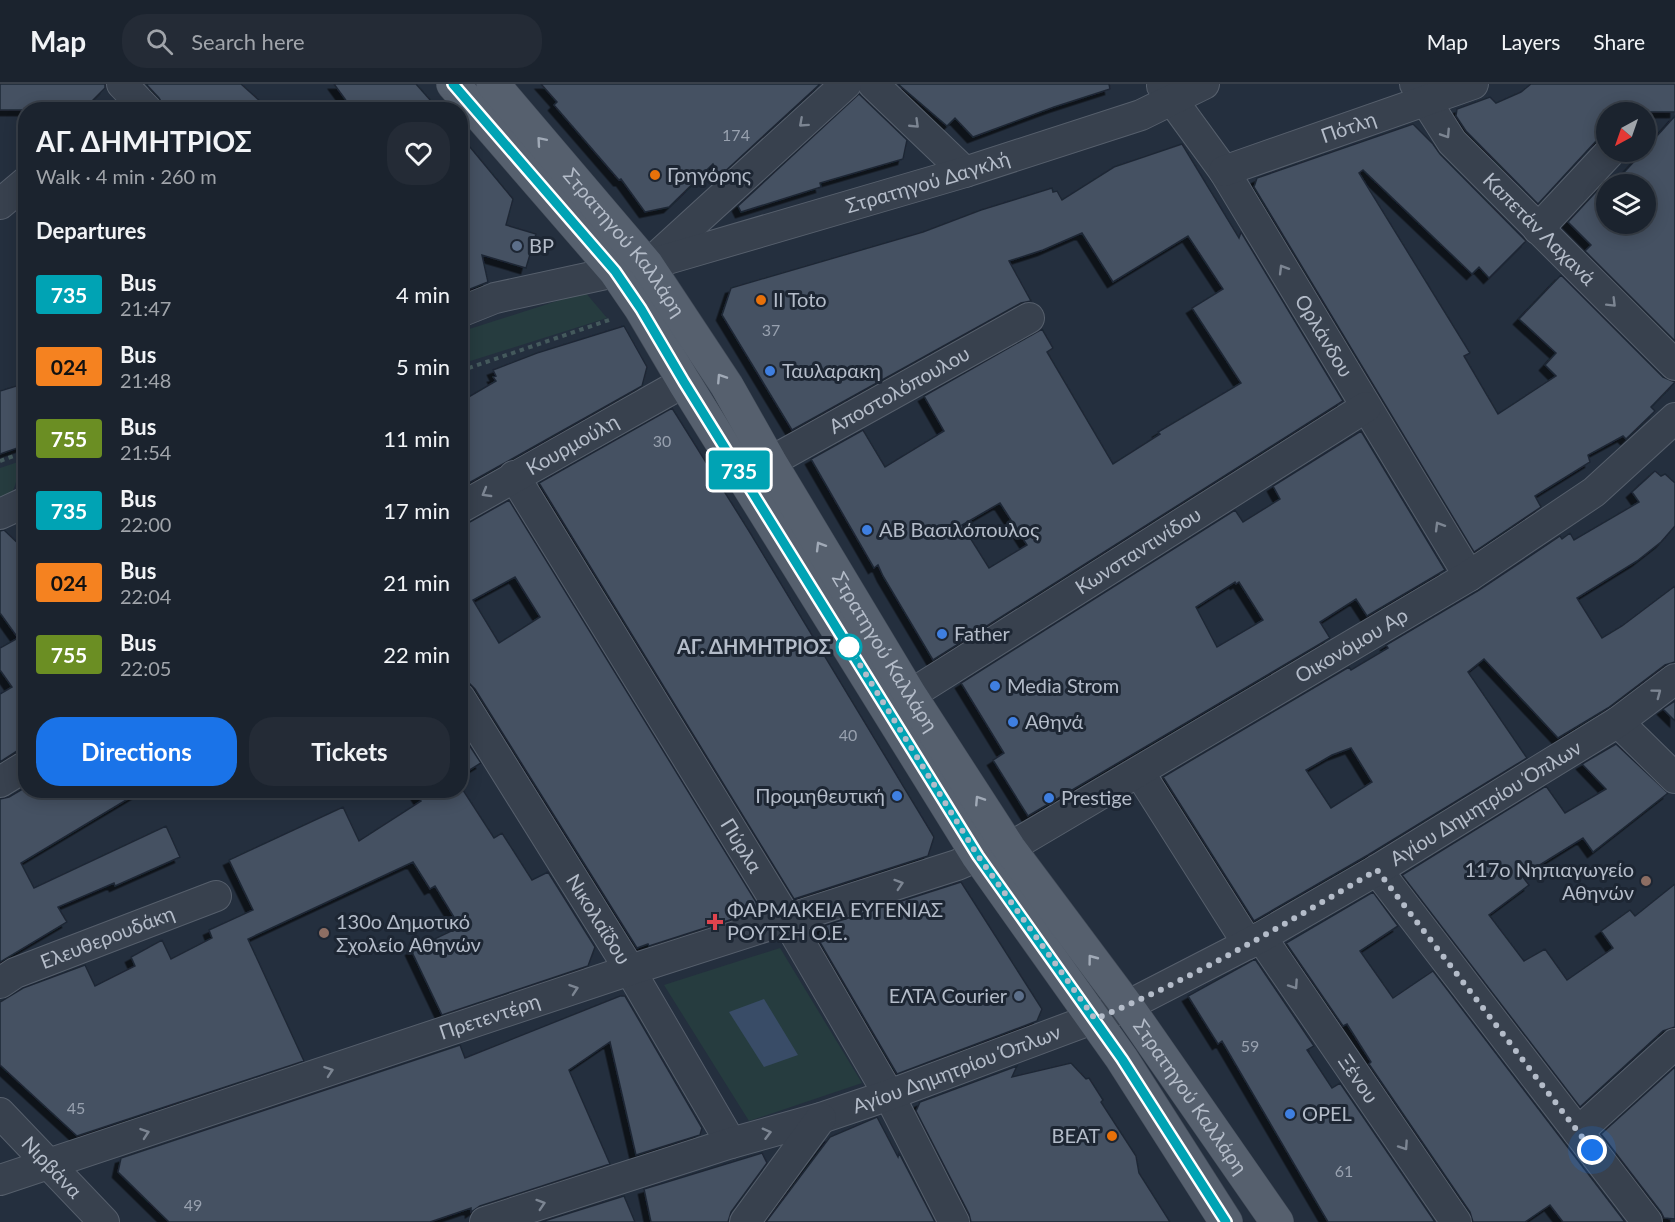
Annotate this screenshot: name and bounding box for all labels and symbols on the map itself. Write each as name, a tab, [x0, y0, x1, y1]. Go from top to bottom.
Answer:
north arrow	[1596, 102, 1656, 162]
street label: Πότλη	[1317, 106, 1379, 147]
one-way arrow	[799, 116, 810, 127]
one-way arrow	[908, 117, 919, 128]
house number: 174	[722, 125, 750, 144]
one-way arrow	[1439, 127, 1450, 138]
one-way arrow	[537, 137, 548, 148]
street label: Στρατηγού Δαγκλή	[843, 145, 1013, 217]
place label: Γρηγόρης	[667, 162, 751, 186]
street label: Στρατηγού Καλλάρη	[559, 163, 691, 321]
street label: Καπετάν Λαχανά	[1479, 167, 1601, 290]
marker: Γρηγόρης	[648, 168, 662, 182]
place label: BP	[529, 233, 554, 257]
marker: BP	[510, 239, 524, 253]
one-way arrow	[1280, 265, 1291, 276]
place label: Il Toto	[773, 287, 827, 311]
street label: Ορλάνδου	[1290, 290, 1359, 381]
marker: Il Toto	[754, 293, 768, 307]
one-way arrow	[1605, 296, 1616, 306]
house number: 37	[762, 320, 780, 339]
street label: Αποστολόπουλου	[824, 340, 973, 438]
place label: Ταυλαρακη	[782, 358, 881, 382]
marker: Ταυλαρακη	[763, 364, 777, 378]
one-way arrow	[717, 374, 729, 384]
street label: Κουρμούλη	[522, 408, 622, 479]
house number: 30	[653, 431, 671, 450]
line badge: 735	[704, 450, 774, 490]
one-way arrow	[482, 486, 492, 497]
street label: Κωνσταντινίδου	[1070, 501, 1205, 599]
place label: AB Βασιλόπουλος	[879, 517, 1039, 541]
one-way arrow	[1434, 522, 1446, 532]
marker: AB Βασιλόπουλος	[860, 523, 874, 537]
one-way arrow	[816, 542, 828, 552]
street label: Στρατηγού Καλλάρη	[828, 567, 944, 736]
street label: Οικονόμου Αρ	[1290, 602, 1412, 687]
place label: Father	[954, 621, 1011, 645]
marker: Father	[935, 627, 949, 641]
place label: ΑΓ. ΔΗΜΗΤΡΙΟΣ	[676, 634, 831, 658]
marker: ΑΓ. ΔΗΜΗΤΡΙΟΣ	[836, 634, 862, 660]
place label: Media Strom	[1007, 673, 1119, 697]
marker: Media Strom	[988, 679, 1002, 693]
one-way arrow	[1650, 689, 1661, 700]
place label: Αθηνά	[1025, 709, 1083, 733]
marker: Αθηνά	[1006, 715, 1020, 729]
house number: 40	[839, 725, 857, 744]
street label: Αγίου Δημητρίου Όπλων	[1385, 734, 1585, 870]
place label: Προμηθευτική	[755, 783, 885, 807]
place label: Prestige	[1061, 785, 1132, 809]
marker: Προμηθευτική	[890, 789, 904, 803]
marker: Prestige	[1042, 791, 1056, 805]
one-way arrow	[975, 796, 986, 807]
street label: Πύρλα	[716, 814, 768, 877]
place label: 117ο Νηπιαγωγείο Αθηνών	[1464, 857, 1634, 904]
street label: Νικολαΐδου	[562, 869, 636, 968]
marker: 117ο Νηπιαγωγείο Αθηνών	[1639, 874, 1653, 888]
one-way arrow	[894, 878, 904, 891]
place label: ΦΑΡΜΑΚΕΊΑ ΕΥΓΕΝΊΑΣ ΡΟΎΤΣΗ Ο.Ε.	[727, 897, 943, 944]
street label: Ελευθερουδάκη	[37, 900, 178, 973]
place label: 130ο Δημοτικό Σχολείο Αθηνών	[336, 909, 481, 956]
marker: ΦΑΡΜΑΚΕΊΑ ΕΥΓΕΝΊΑΣ ΡΟΎΤΣΗ Ο.Ε.	[708, 915, 722, 929]
marker: 130ο Δημοτικό Σχολείο Αθηνών	[317, 926, 331, 940]
one-way arrow	[1089, 954, 1100, 965]
one-way arrow	[1287, 979, 1298, 990]
place label: ΕΛΤΑ Courier	[889, 983, 1008, 1007]
one-way arrow	[568, 984, 579, 996]
street label: Πρετεντέρη	[436, 988, 543, 1044]
marker: ΕΛΤΑ Courier	[1012, 989, 1026, 1003]
street label: Στρατηγού Καλλάρη	[1129, 1014, 1253, 1178]
street label: Αγίου Δημητρίου Όπλων	[849, 1019, 1064, 1118]
house number: 59	[1241, 1036, 1259, 1055]
street label: Ξένου	[1334, 1049, 1384, 1107]
one-way arrow	[324, 1066, 334, 1078]
house number: 45	[67, 1098, 85, 1117]
place label: OPEL	[1302, 1101, 1352, 1125]
marker: OPEL	[1283, 1107, 1297, 1121]
place label: ΒΕΑΤ	[1052, 1123, 1100, 1147]
one-way arrow	[761, 1127, 771, 1140]
one-way arrow	[139, 1128, 150, 1140]
marker: ΒΕΑΤ	[1105, 1129, 1119, 1143]
street label: Νιρβάνα	[17, 1131, 88, 1203]
your location	[1577, 1135, 1607, 1165]
one-way arrow	[1397, 1140, 1408, 1151]
house number: 61	[1335, 1161, 1353, 1180]
house number: 49	[184, 1195, 202, 1214]
one-way arrow	[535, 1199, 546, 1211]

